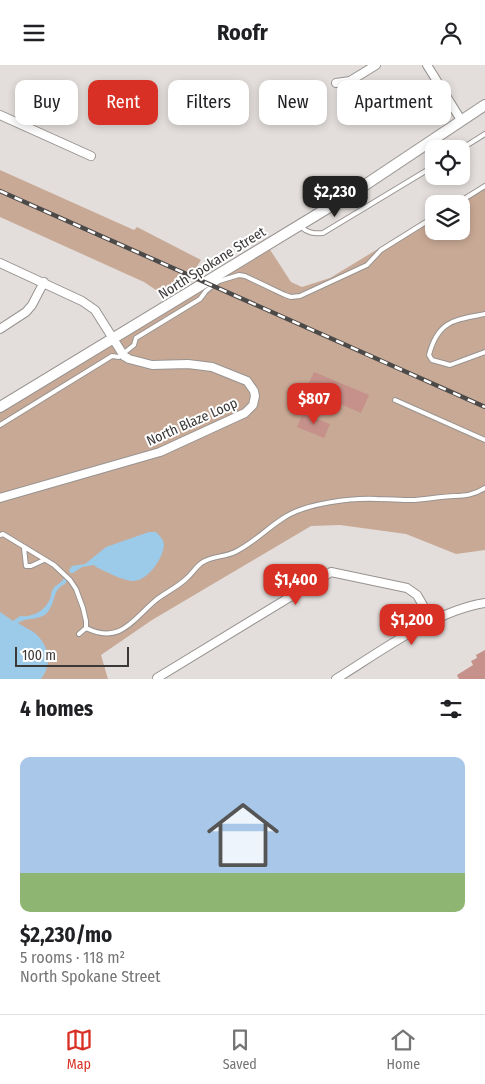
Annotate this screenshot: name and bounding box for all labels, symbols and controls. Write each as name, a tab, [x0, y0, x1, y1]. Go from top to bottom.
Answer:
icon: menu	[20, 19, 48, 47]
text: Roofr	[217, 19, 268, 46]
icon: person	[437, 19, 465, 47]
chip: Buy	[15, 80, 78, 125]
chip: Rent	[88, 80, 158, 125]
chip: Filters	[168, 80, 249, 125]
chip: New	[259, 80, 327, 125]
chip: Apartment	[337, 80, 451, 125]
map controls	[425, 140, 470, 240]
button: locate	[425, 140, 470, 185]
pin: $2,230	[294, 175, 376, 218]
text: $2,230	[314, 182, 356, 201]
button: layers	[425, 195, 470, 240]
street label: North Spokane Street	[155, 223, 269, 303]
pin: $807	[284, 383, 344, 425]
text: $807	[298, 389, 330, 408]
street label: North Blaze Loop	[144, 394, 240, 450]
pin: $1,400	[255, 563, 337, 606]
text: $1,400	[274, 570, 318, 589]
pin: $1,200	[371, 603, 453, 646]
text: $1,200	[391, 610, 433, 629]
scale bar	[15, 644, 129, 667]
text: 100 m	[22, 647, 56, 664]
icon: filters	[437, 695, 465, 723]
text: 4 homes	[20, 696, 93, 722]
icon: home	[198, 790, 288, 880]
text: $2,230/mo	[20, 922, 112, 948]
text: 5 rooms · 118 m²	[20, 948, 125, 967]
text: North Spokane Street	[20, 967, 161, 986]
tab: Map	[65, 1026, 93, 1073]
tab: Saved	[223, 1026, 257, 1073]
tab: Home	[387, 1026, 420, 1073]

